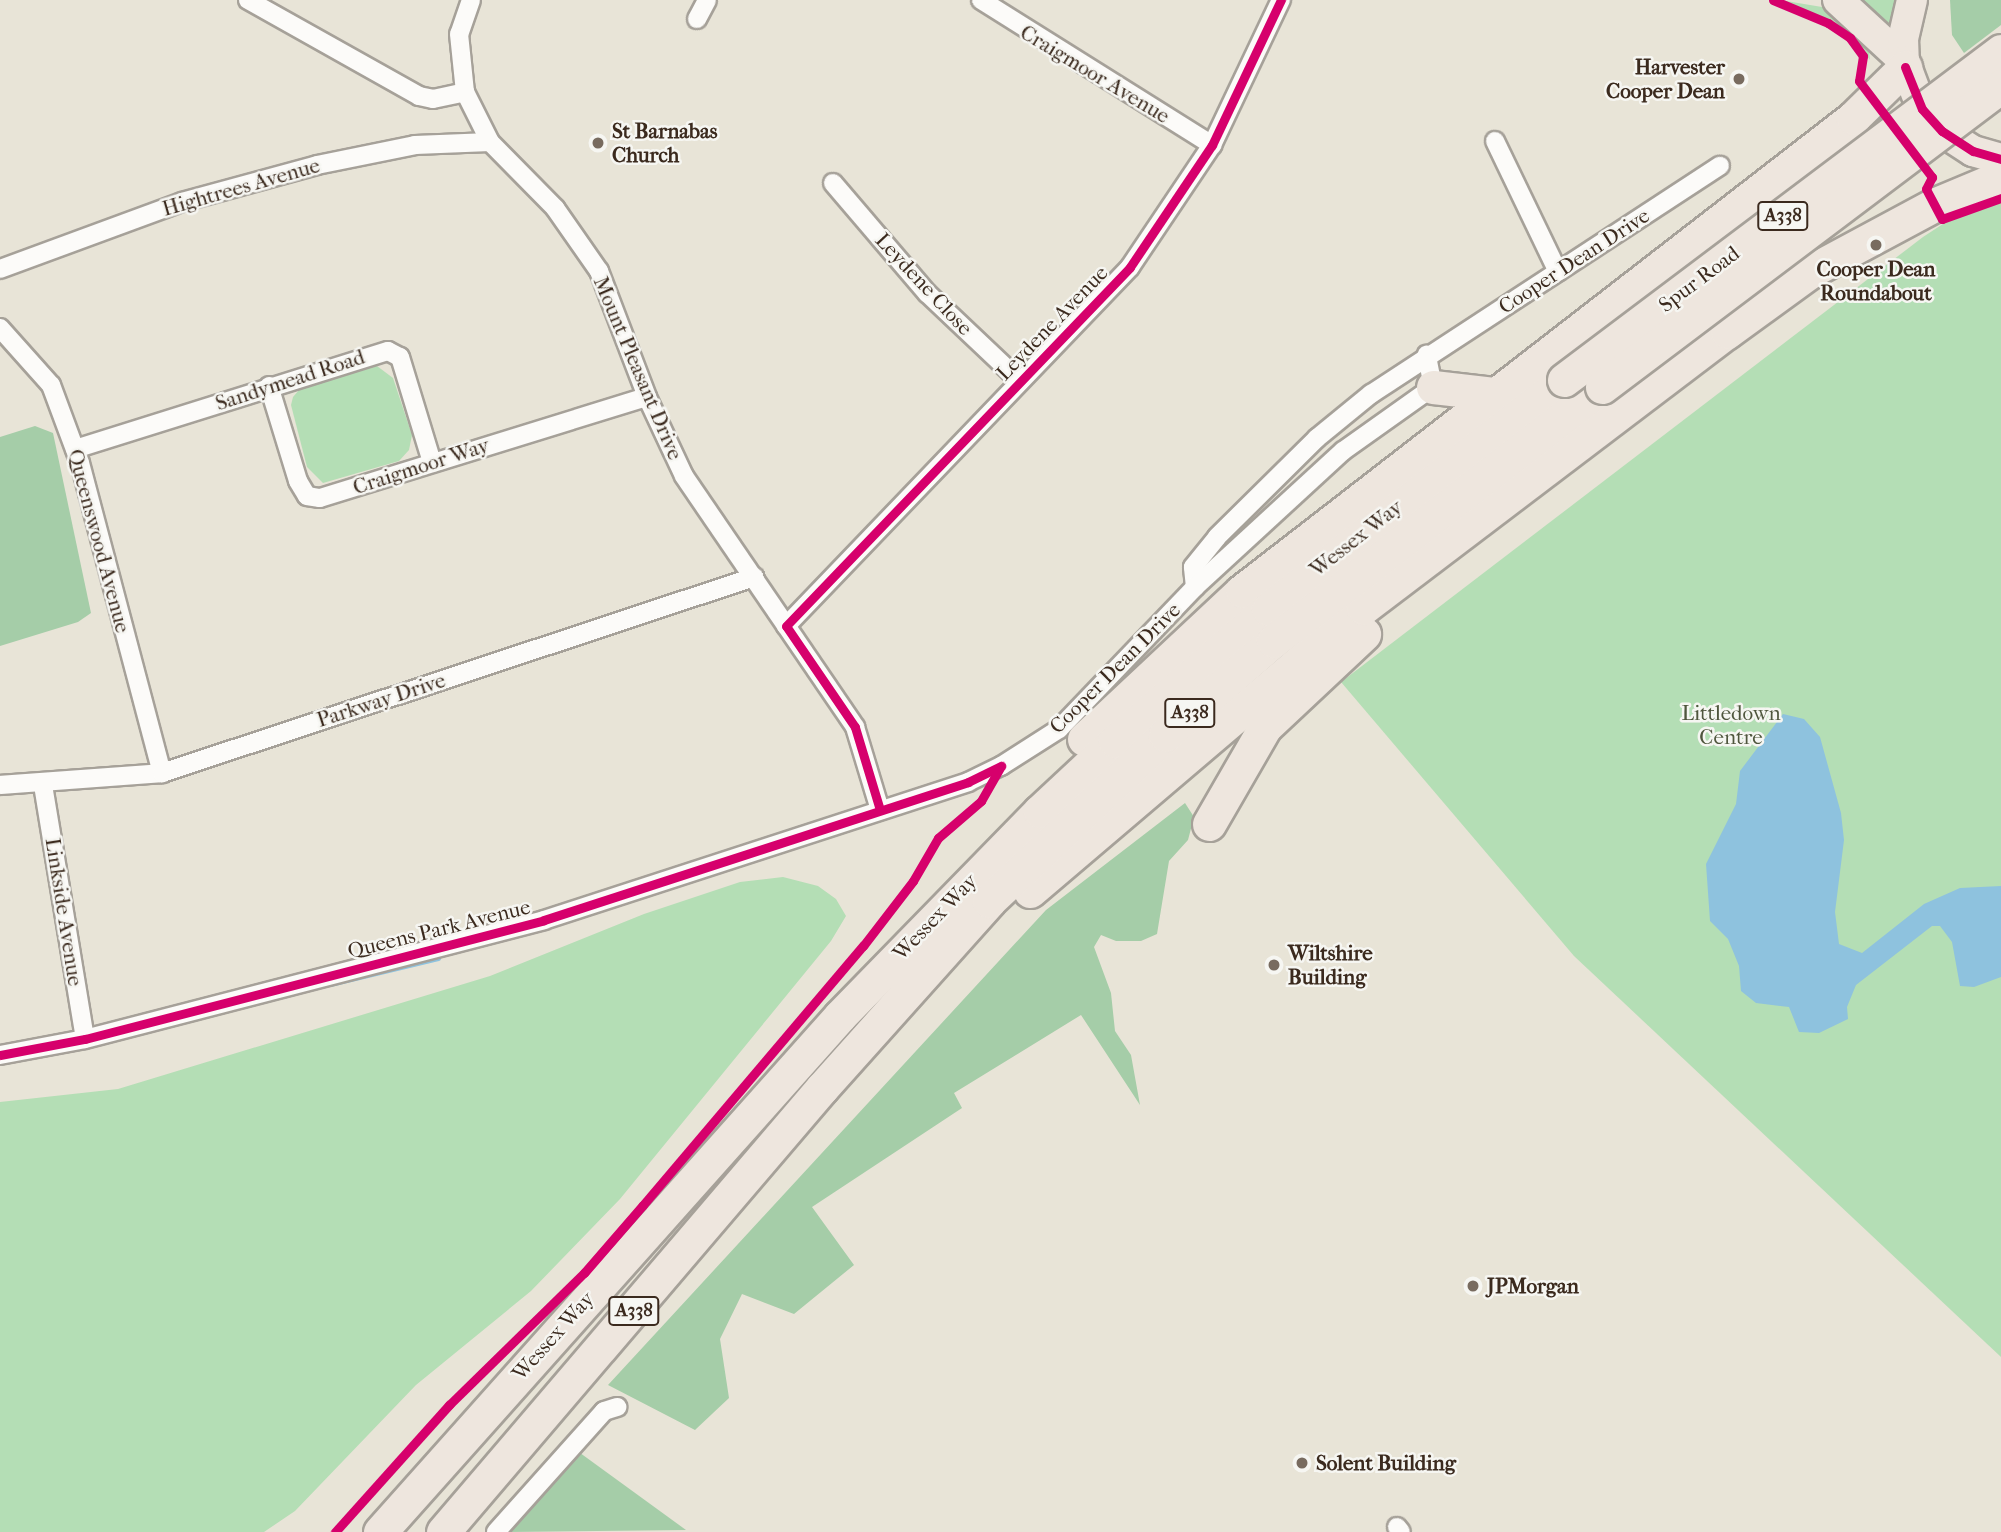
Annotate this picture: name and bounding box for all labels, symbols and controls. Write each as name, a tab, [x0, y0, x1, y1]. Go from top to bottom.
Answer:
street label: Craigmoor Avenue	[1016, 19, 1174, 129]
place label: Harvester Cooper Dean	[1606, 54, 1725, 104]
marker: Harvester Cooper Dean	[1731, 71, 1747, 87]
place label: St Barnabas Church	[612, 118, 718, 168]
marker: St Barnabas Church	[590, 135, 606, 151]
street label: Hightrees Avenue	[159, 152, 323, 222]
road number: A338	[1757, 200, 1809, 232]
street label: Cooper Dean Drive	[1494, 203, 1654, 319]
street label: Leydene Close	[870, 228, 978, 340]
marker: Cooper Dean Roundabout	[1868, 237, 1884, 253]
street label: Spur Road	[1654, 241, 1744, 317]
place label: Cooper Dean Roundabout	[1817, 256, 1935, 306]
street label: Leydene Avenue	[991, 260, 1113, 386]
street label: Mount Pleasant Drive	[588, 273, 688, 463]
street label: Sandymead Road	[212, 344, 368, 416]
street label: Craigmoor Way	[350, 432, 492, 500]
street label: Queenswood Avenue	[62, 447, 136, 635]
street label: Wessex Way	[1305, 494, 1407, 582]
street label: Cooper Dean Drive	[1044, 597, 1186, 739]
street label: Parkway Drive	[314, 667, 448, 733]
road number: A338	[1164, 698, 1216, 728]
park label: Littledown Centre	[1681, 700, 1781, 750]
street label: Linkside Avenue	[40, 836, 88, 988]
street label: Wessex Way	[888, 868, 982, 966]
street label: Queens Park Avenue	[345, 894, 533, 964]
place label: Wiltshire Building	[1288, 940, 1373, 990]
marker: Wiltshire Building	[1266, 957, 1282, 973]
place label: JPMorgan	[1487, 1273, 1579, 1299]
marker: JPMorgan	[1465, 1278, 1481, 1294]
street label: Wessex Way	[507, 1286, 599, 1386]
road number: A338	[608, 1296, 660, 1326]
place label: Solent Building	[1316, 1450, 1456, 1476]
marker: Solent Building	[1294, 1455, 1310, 1471]

